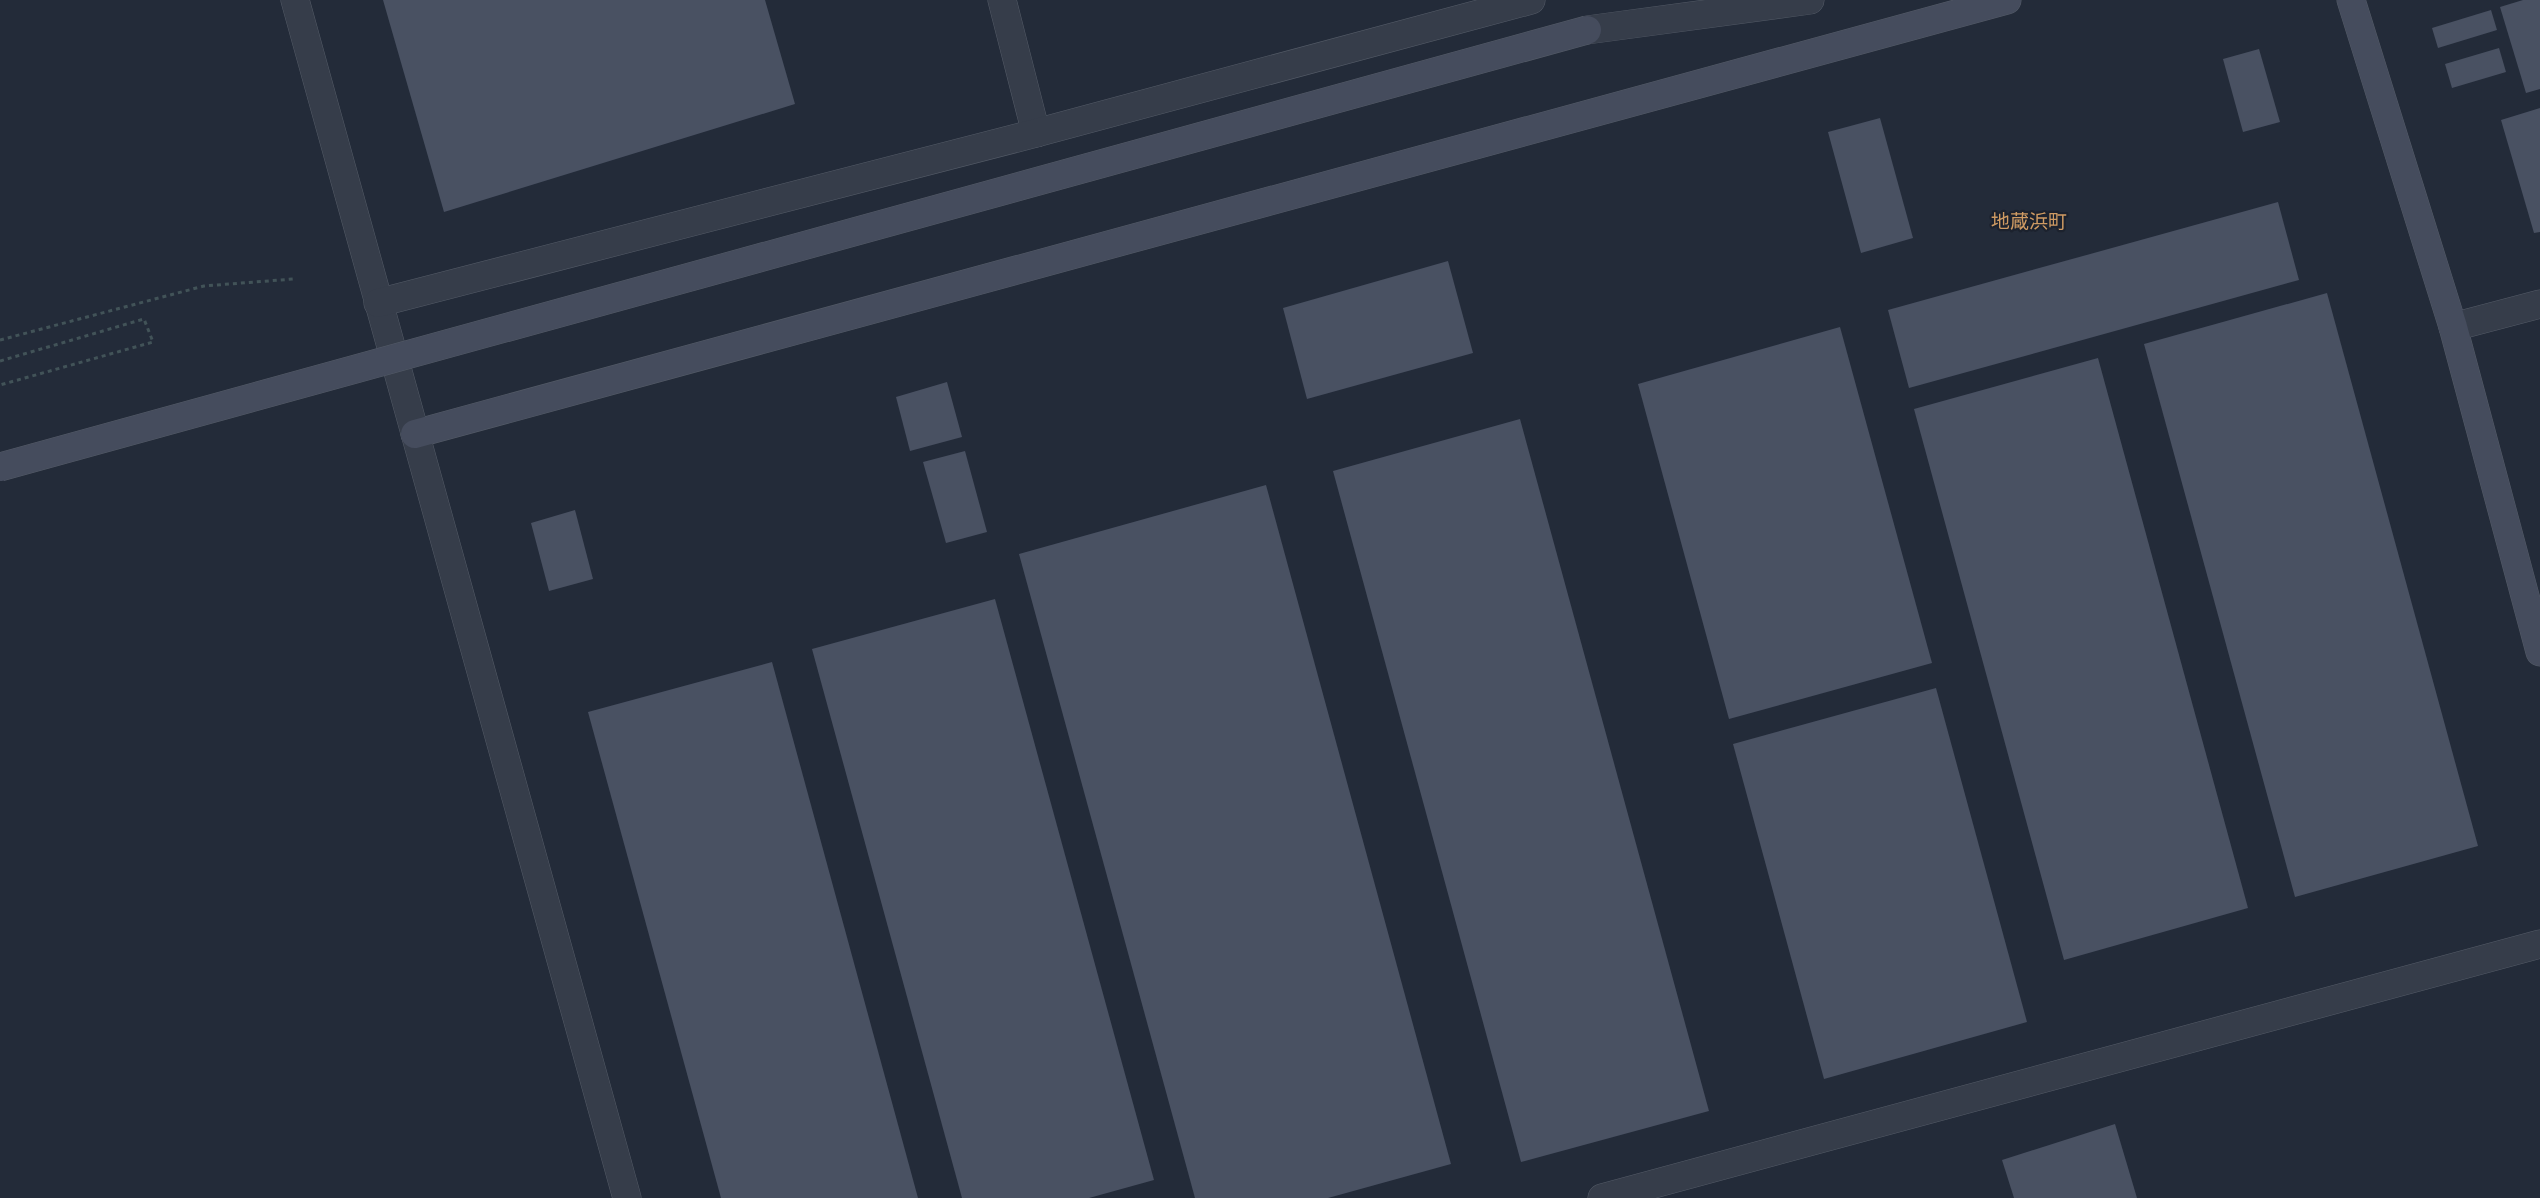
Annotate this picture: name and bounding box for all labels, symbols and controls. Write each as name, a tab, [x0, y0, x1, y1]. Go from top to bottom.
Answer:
district label: 地蔵浜町	[1991, 210, 2067, 233]

